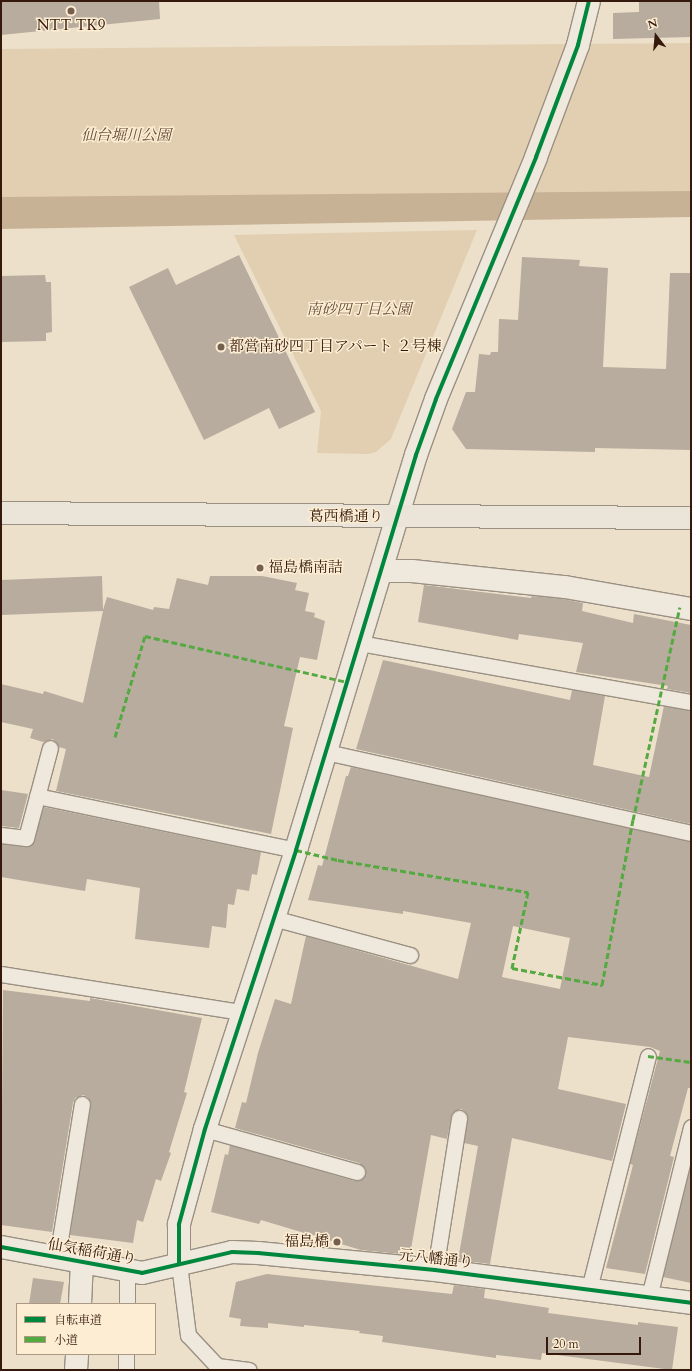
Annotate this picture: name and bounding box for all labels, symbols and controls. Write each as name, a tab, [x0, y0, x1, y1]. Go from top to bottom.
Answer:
marker: NTT TK9	[66, 6, 76, 16]
text: N	[646, 15, 659, 33]
north arrow	[636, 16, 676, 56]
place label: NTT TK9	[37, 17, 105, 35]
park label: 仙台堀川公園	[81, 127, 171, 145]
park label: 南砂四丁目公園	[307, 301, 411, 319]
place label: 都営南砂四丁目アパート ２号棟	[229, 338, 443, 356]
marker: 都営南砂四丁目アパート ２号棟	[216, 342, 226, 352]
street label: 葛西橋通り	[309, 508, 383, 526]
place label: 福島橋南詰	[268, 559, 343, 577]
marker: 福島橋南詰	[255, 563, 265, 573]
place label: 福島橋	[284, 1233, 329, 1251]
street label: 仙気稲荷通り	[46, 1235, 138, 1269]
marker: 福島橋	[332, 1237, 342, 1247]
street label: 元八幡通り	[398, 1246, 474, 1272]
legend	[16, 1303, 156, 1355]
text: 自転車道	[54, 1312, 102, 1328]
scale bar	[548, 1329, 643, 1355]
text: 小道	[54, 1332, 78, 1348]
text: 20 m	[553, 1336, 579, 1352]

